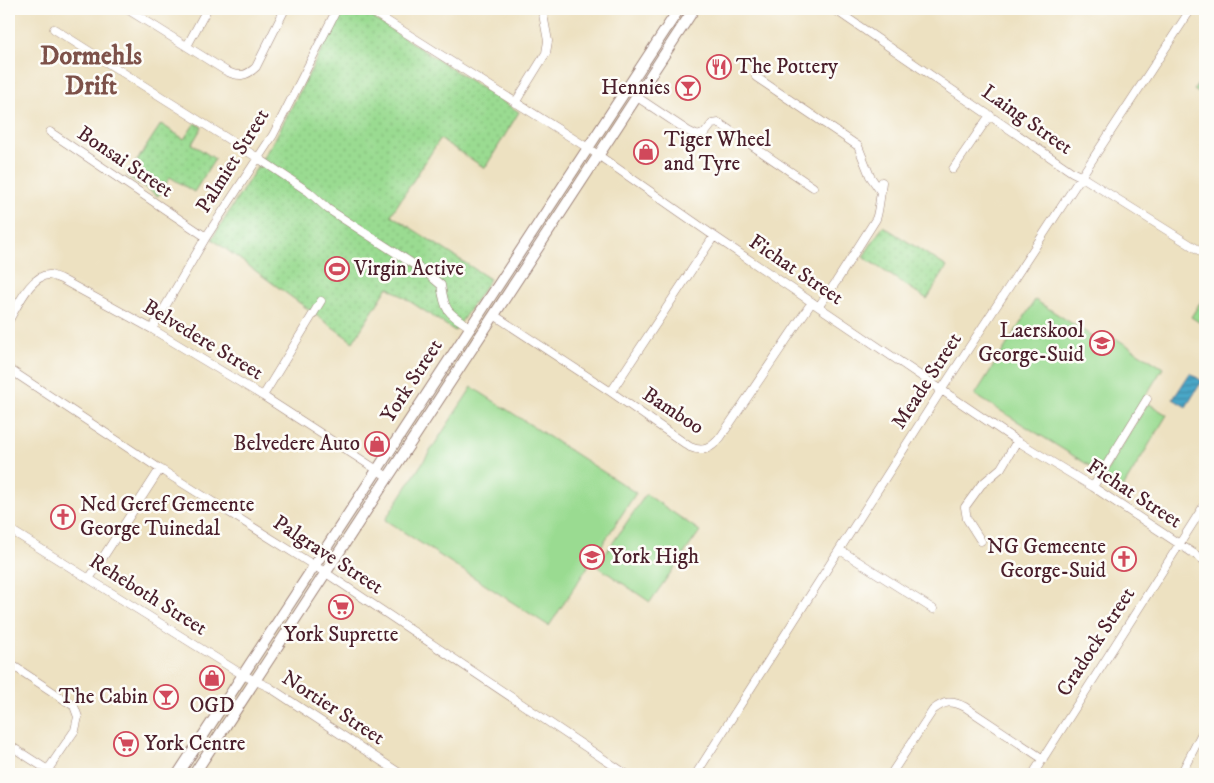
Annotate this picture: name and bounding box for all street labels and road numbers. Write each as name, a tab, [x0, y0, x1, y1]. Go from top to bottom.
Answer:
street label: Laing Street	[977, 79, 1078, 161]
street label: Palmiet Street	[191, 104, 275, 218]
street label: Bonsai Street	[72, 120, 178, 204]
street label: Fichat Street	[744, 229, 848, 311]
street label: Belvedere Street	[138, 294, 268, 386]
street label: Meade Street	[886, 328, 968, 434]
street label: York Street	[375, 334, 449, 428]
street label: Bamboo	[637, 382, 709, 440]
street label: Fichat Street	[1082, 454, 1187, 535]
street label: Palgrave Street	[268, 510, 388, 600]
street label: Reheboth Street	[84, 548, 212, 642]
street label: Cradock Street	[1051, 582, 1141, 701]
street label: Nortier Street	[277, 665, 390, 751]

